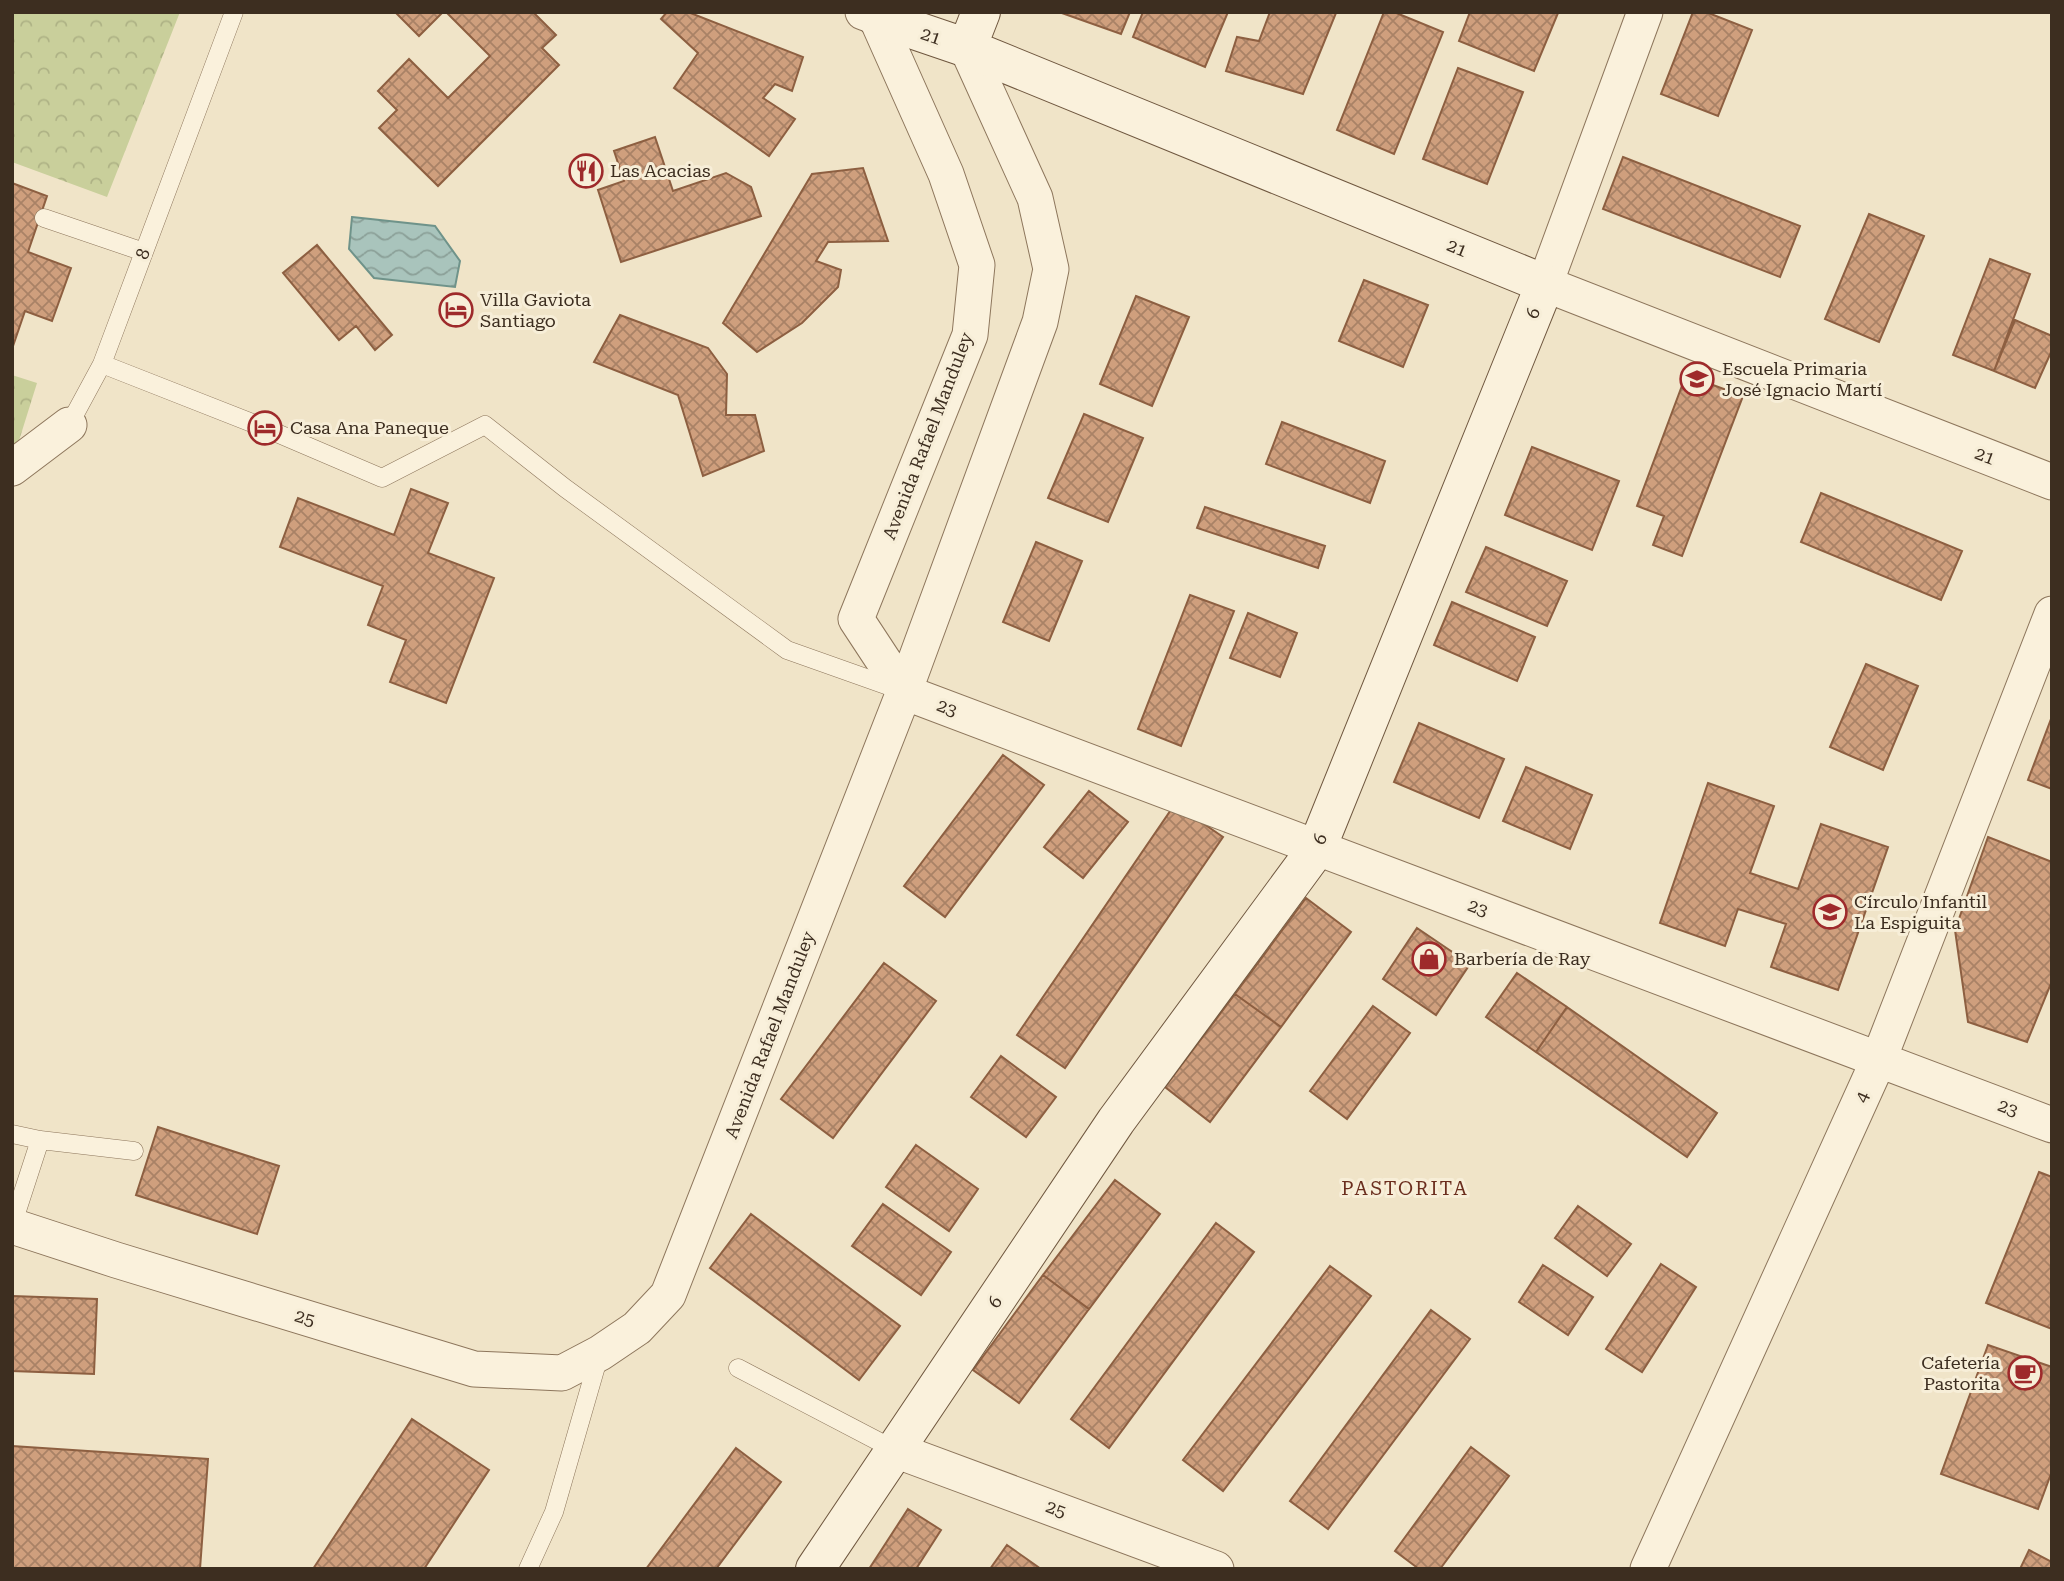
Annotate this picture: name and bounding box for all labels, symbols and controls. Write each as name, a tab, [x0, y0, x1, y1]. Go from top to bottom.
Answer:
street label: 21	[918, 22, 944, 49]
restaurant icon: Las Acacias	[567, 152, 605, 190]
place label: Las Acacias	[610, 160, 711, 181]
street label: 21	[1444, 234, 1470, 261]
street label: 8	[131, 245, 154, 262]
place label: Villa Gaviota Santiago	[480, 289, 591, 331]
hotel icon: Villa Gaviota Santiago	[437, 291, 475, 329]
street label: 6	[1521, 304, 1544, 321]
street label: Avenida Rafael Manduley	[878, 329, 977, 542]
place label: Escuela Primaria José Ignacio Martí	[1722, 358, 1883, 400]
school or university icon: Escuela Primaria José Ignacio Martí	[1678, 360, 1716, 398]
hotel icon: Casa Ana Paneque	[246, 409, 284, 447]
place label: Casa Ana Paneque	[290, 417, 449, 438]
street label: 21	[1972, 442, 1998, 469]
street label: 23	[934, 694, 960, 721]
street label: 6	[1308, 830, 1331, 848]
place label: Círculo Infantil La Espiguita	[1854, 891, 1987, 933]
school or university icon: Círculo Infantil La Espiguita	[1811, 893, 1849, 931]
street label: 23	[1465, 894, 1491, 921]
street label: Avenida Rafael Manduley	[720, 928, 819, 1141]
shop icon: Barbería de Ray	[1410, 940, 1448, 978]
place label: Barbería de Ray	[1454, 948, 1591, 969]
street label: 4	[1850, 1088, 1873, 1106]
street label: 23	[1995, 1094, 2021, 1121]
district label: PASTORITA	[1341, 1177, 1469, 1200]
street label: 6	[983, 1292, 1006, 1312]
street label: 25	[292, 1305, 318, 1331]
place label: Cafetería Pastorita	[1921, 1352, 2000, 1394]
cafe icon: Cafetería Pastorita	[2006, 1354, 2044, 1392]
street label: 25	[1043, 1495, 1069, 1522]

